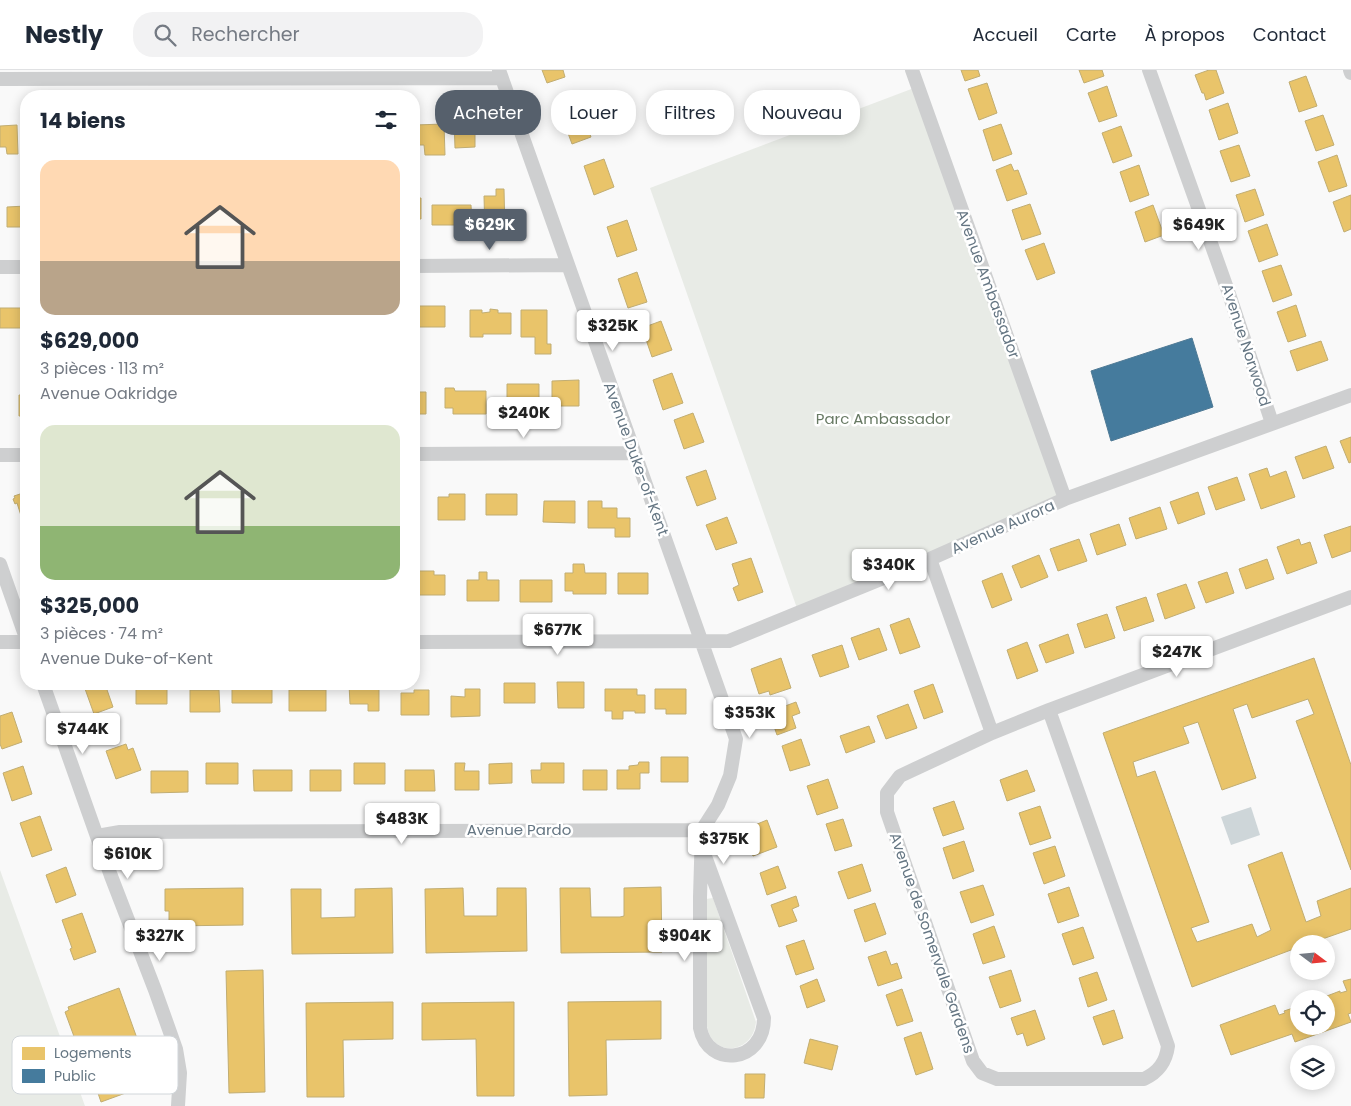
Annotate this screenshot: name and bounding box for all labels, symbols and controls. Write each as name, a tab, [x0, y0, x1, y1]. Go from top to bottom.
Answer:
search box	[133, 12, 483, 57]
text: Nestly	[25, 18, 103, 51]
icon: search	[151, 21, 179, 49]
text: Rechercher	[191, 21, 300, 48]
text: Accueil	[972, 22, 1038, 47]
text: Carte	[1066, 22, 1116, 47]
text: À propos	[1144, 22, 1225, 47]
text: Contact	[1253, 22, 1326, 47]
chip: Acheter	[435, 90, 541, 135]
chip: Louer	[551, 90, 636, 135]
chip: Filtres	[646, 90, 734, 135]
chip: Nouveau	[744, 90, 860, 135]
text: 14 biens	[40, 106, 126, 135]
icon: filters	[372, 106, 400, 134]
icon: home	[175, 192, 265, 282]
street label: Avenue Ambassador	[952, 206, 1025, 362]
pin: $629K	[455, 208, 525, 251]
pin: $649K	[1164, 208, 1234, 251]
text: $629K	[465, 213, 515, 236]
text: $649K	[1173, 213, 1225, 236]
street label: Avenue Norwood	[1217, 281, 1276, 409]
pin: $325K	[578, 310, 648, 352]
text: $325K	[588, 314, 638, 337]
text: $629,000	[40, 326, 139, 355]
text: 3 pièces · 113 m²	[40, 357, 164, 380]
street label: Avenue Duke-of-Kent	[599, 379, 674, 539]
text: Avenue Oakridge	[40, 382, 177, 405]
pin: $240K	[489, 396, 559, 439]
text: $240K	[498, 401, 550, 424]
park label: Parc Ambassador	[816, 408, 951, 429]
icon: home	[175, 457, 265, 547]
street label: Avenue Aurora	[948, 494, 1058, 559]
pin: $340K	[854, 548, 924, 591]
text: $340K	[863, 553, 915, 576]
text: $325,000	[40, 591, 139, 620]
pin: $677K	[523, 614, 593, 656]
text: $677K	[534, 618, 583, 641]
text: 3 pièces · 74 m²	[40, 622, 163, 645]
pin: $247K	[1142, 636, 1212, 678]
text: $247K	[1152, 640, 1202, 663]
text: Avenue Duke-of-Kent	[40, 647, 213, 670]
pin: $353K	[715, 696, 785, 739]
text: $353K	[724, 701, 776, 724]
pin: $744K	[48, 712, 118, 755]
text: $744K	[57, 717, 109, 740]
pin: $483K	[367, 802, 437, 845]
text: $483K	[376, 807, 428, 830]
street label: Avenue Pardo	[467, 819, 571, 840]
pin: $375K	[689, 822, 759, 865]
text: $375K	[699, 827, 749, 850]
street label: Avenue de Somervale Gardens	[885, 830, 980, 1056]
pin: $610K	[93, 838, 163, 880]
text: $610K	[104, 842, 152, 865]
pin: $327K	[125, 920, 195, 962]
pin: $904K	[650, 920, 720, 962]
text: $327K	[135, 924, 185, 947]
text: $904K	[659, 924, 711, 947]
north arrow	[1290, 935, 1335, 980]
map controls	[1290, 935, 1335, 1090]
button: locate	[1290, 990, 1335, 1035]
legend	[12, 1036, 178, 1094]
text: Logements	[54, 1043, 132, 1063]
button: layers	[1290, 1045, 1335, 1090]
text: Public	[54, 1066, 96, 1086]

